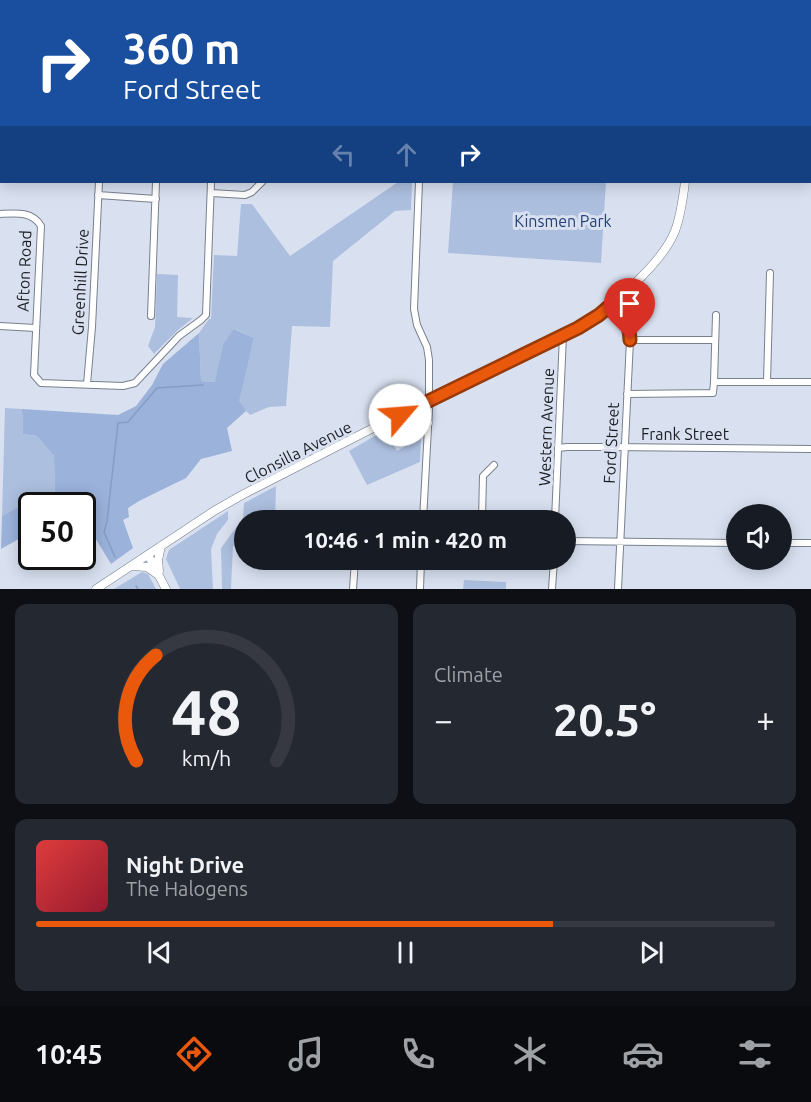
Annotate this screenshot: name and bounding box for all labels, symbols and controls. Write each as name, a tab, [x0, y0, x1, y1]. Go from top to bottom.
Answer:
icon: right	[24, 24, 102, 102]
text: 360 m	[123, 25, 240, 72]
text: Ford Street	[123, 74, 261, 104]
icon: left	[327, 138, 360, 171]
icon: ahead	[390, 138, 423, 171]
icon: right	[453, 138, 486, 171]
park label: Kinsmen Park	[514, 212, 612, 230]
street label: Greenhill Drive	[68, 228, 92, 336]
street label: Afton Road	[14, 230, 34, 312]
pin	[604, 278, 655, 340]
icon: arrive	[613, 287, 646, 320]
street label: Western Avenue	[535, 368, 557, 486]
position arrow	[368, 383, 432, 447]
street label: Ford Street	[600, 401, 622, 484]
street label: Clonsilla Avenue	[242, 417, 354, 487]
street label: Frank Street	[641, 425, 730, 443]
speed limit sign: 50	[18, 492, 96, 570]
map controls	[726, 504, 792, 570]
button: sound	[726, 504, 792, 570]
text: 10:46 · 1 min · 420 m	[303, 527, 507, 552]
text: Climate	[434, 663, 503, 686]
text: 48	[171, 677, 242, 747]
text: 20.5°	[553, 694, 656, 745]
text: −	[434, 701, 453, 738]
text: +	[756, 701, 775, 738]
text: km/h	[182, 746, 231, 770]
text: Night Drive	[126, 852, 244, 877]
text: The Halogens	[126, 877, 248, 900]
icon: previous	[143, 936, 176, 969]
icon: pause	[389, 936, 422, 969]
icon: next	[635, 936, 668, 969]
icon: directions	[173, 1033, 215, 1075]
icon: music	[285, 1033, 327, 1075]
icon: phone	[397, 1033, 439, 1075]
icon: climate	[509, 1033, 551, 1075]
icon: car	[622, 1033, 664, 1075]
icon: filters	[734, 1033, 776, 1075]
text: 10:45	[35, 1039, 103, 1069]

